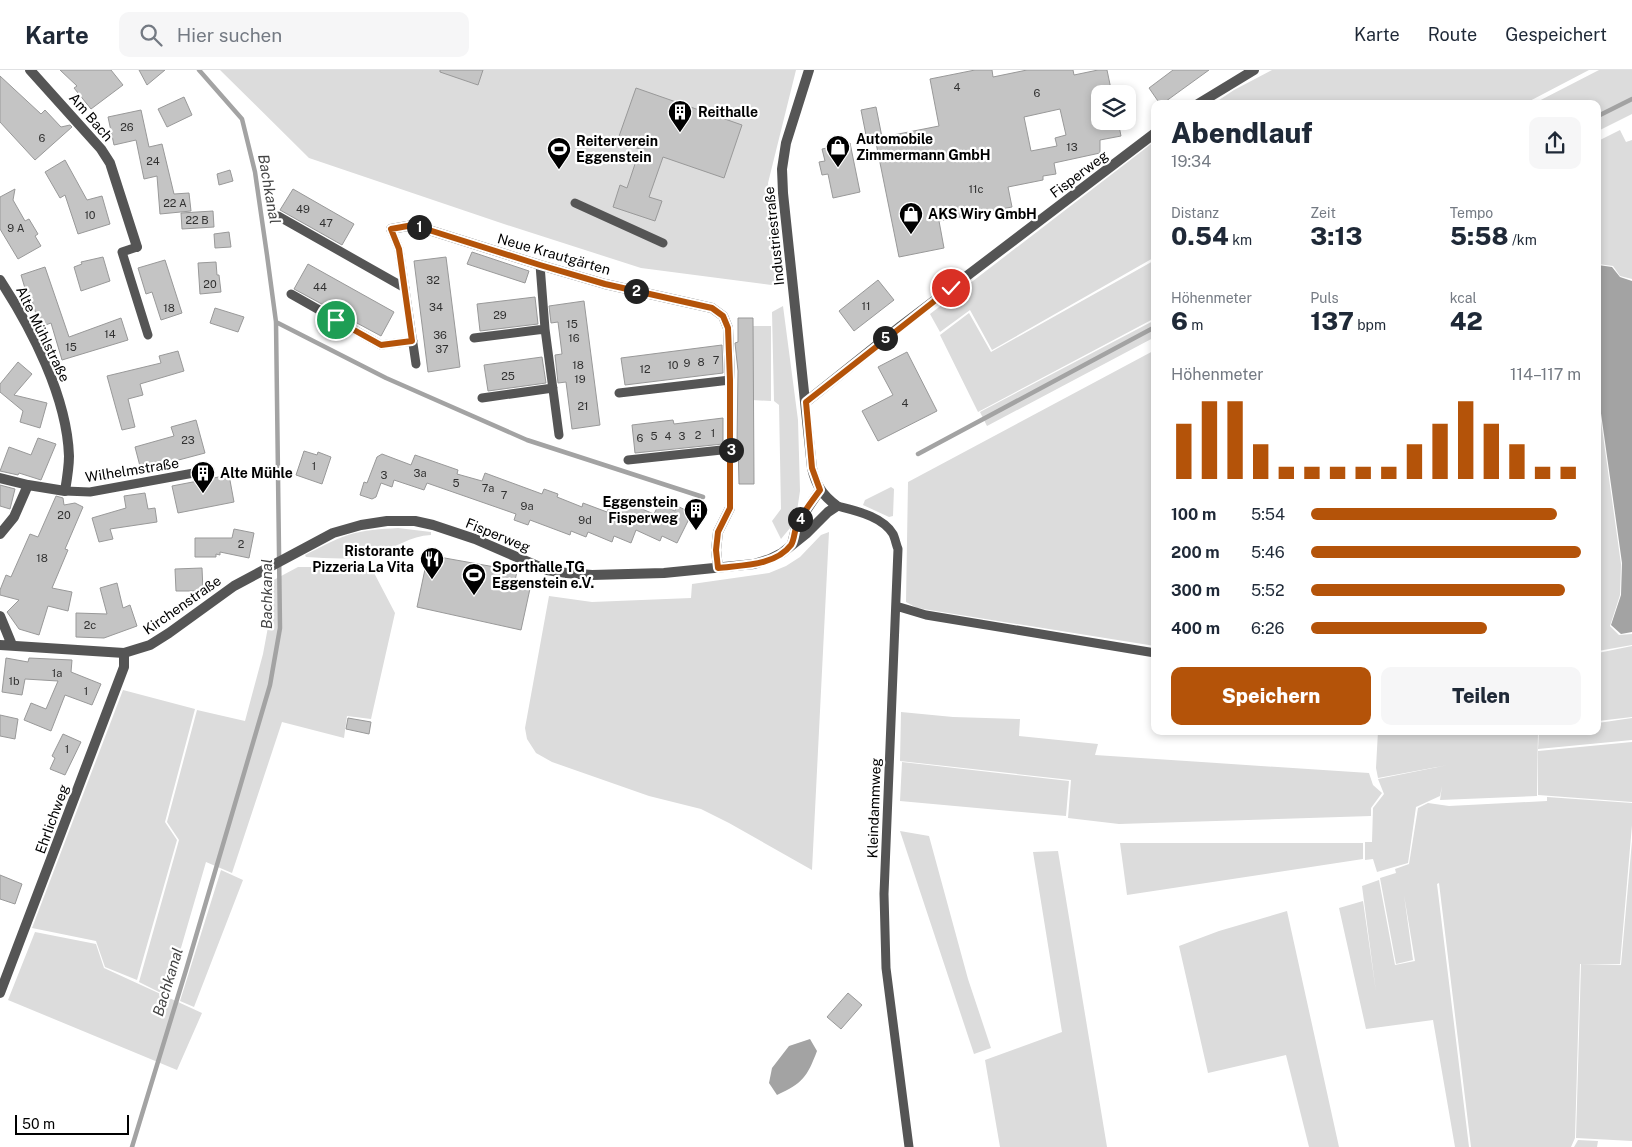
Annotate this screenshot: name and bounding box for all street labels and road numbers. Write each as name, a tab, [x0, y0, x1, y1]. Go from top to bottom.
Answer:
street label: Am Bach	[66, 90, 116, 144]
street label: Fisperweg	[1047, 147, 1111, 201]
street label: Industriestraße	[761, 186, 787, 286]
street label: Neue Krautgärten	[496, 230, 612, 278]
street label: Alte Mühlstraße	[13, 284, 73, 384]
street label: Wilhelmstraße	[84, 455, 180, 485]
street label: Fisperweg	[463, 515, 533, 555]
street label: Kirchenstraße	[140, 572, 224, 638]
street label: Kleindammweg	[864, 757, 884, 858]
street label: Ehrlichweg	[32, 782, 72, 856]

